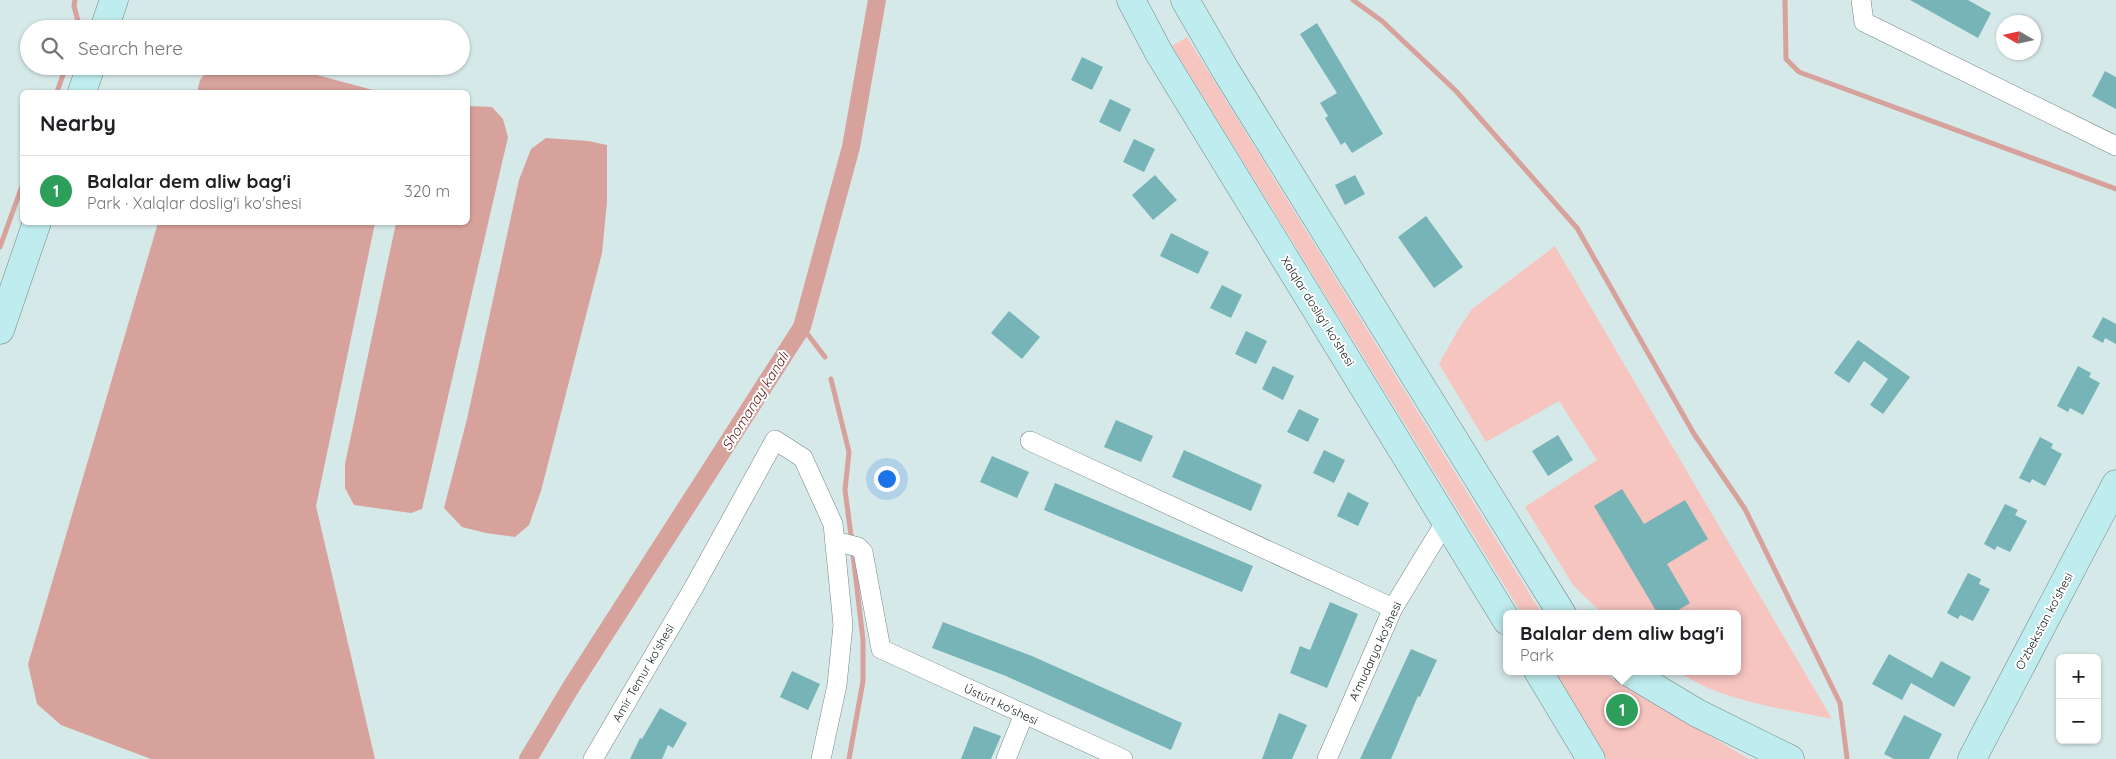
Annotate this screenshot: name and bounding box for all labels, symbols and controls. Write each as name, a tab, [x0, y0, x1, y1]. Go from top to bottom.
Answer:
north arrow	[1996, 15, 2041, 60]
search box	[20, 20, 470, 75]
icon: search	[38, 34, 66, 62]
text: Search here	[78, 36, 183, 60]
text: Nearby	[40, 110, 116, 136]
text: Balalar dem aliw bag'i	[87, 169, 291, 193]
text: 1	[53, 181, 59, 201]
text: 320 m	[404, 181, 450, 201]
text: Park · Xalqlar doslig'i ko'shesi	[87, 193, 302, 213]
street label: Xalqlar doslig'i ko'shesi	[1278, 253, 1358, 369]
water label: Shomanay kanalı	[718, 348, 793, 454]
your location	[874, 466, 900, 492]
street label: O'zbekstan ko'shesi	[2012, 570, 2076, 672]
street label: A'mudarya ko'shesi	[1345, 599, 1405, 703]
popup	[1503, 610, 1741, 675]
street label: Amir Temur ko'shesi	[609, 621, 677, 725]
text: Balalar dem aliw bag'i	[1520, 621, 1724, 645]
text: Park	[1520, 645, 1554, 665]
map controls	[2056, 654, 2101, 744]
button: +	[2056, 654, 2101, 699]
street label: Ústúrt ko'shesi	[961, 680, 1041, 728]
pin: 1	[1606, 691, 1638, 729]
button: −	[2056, 699, 2101, 744]

